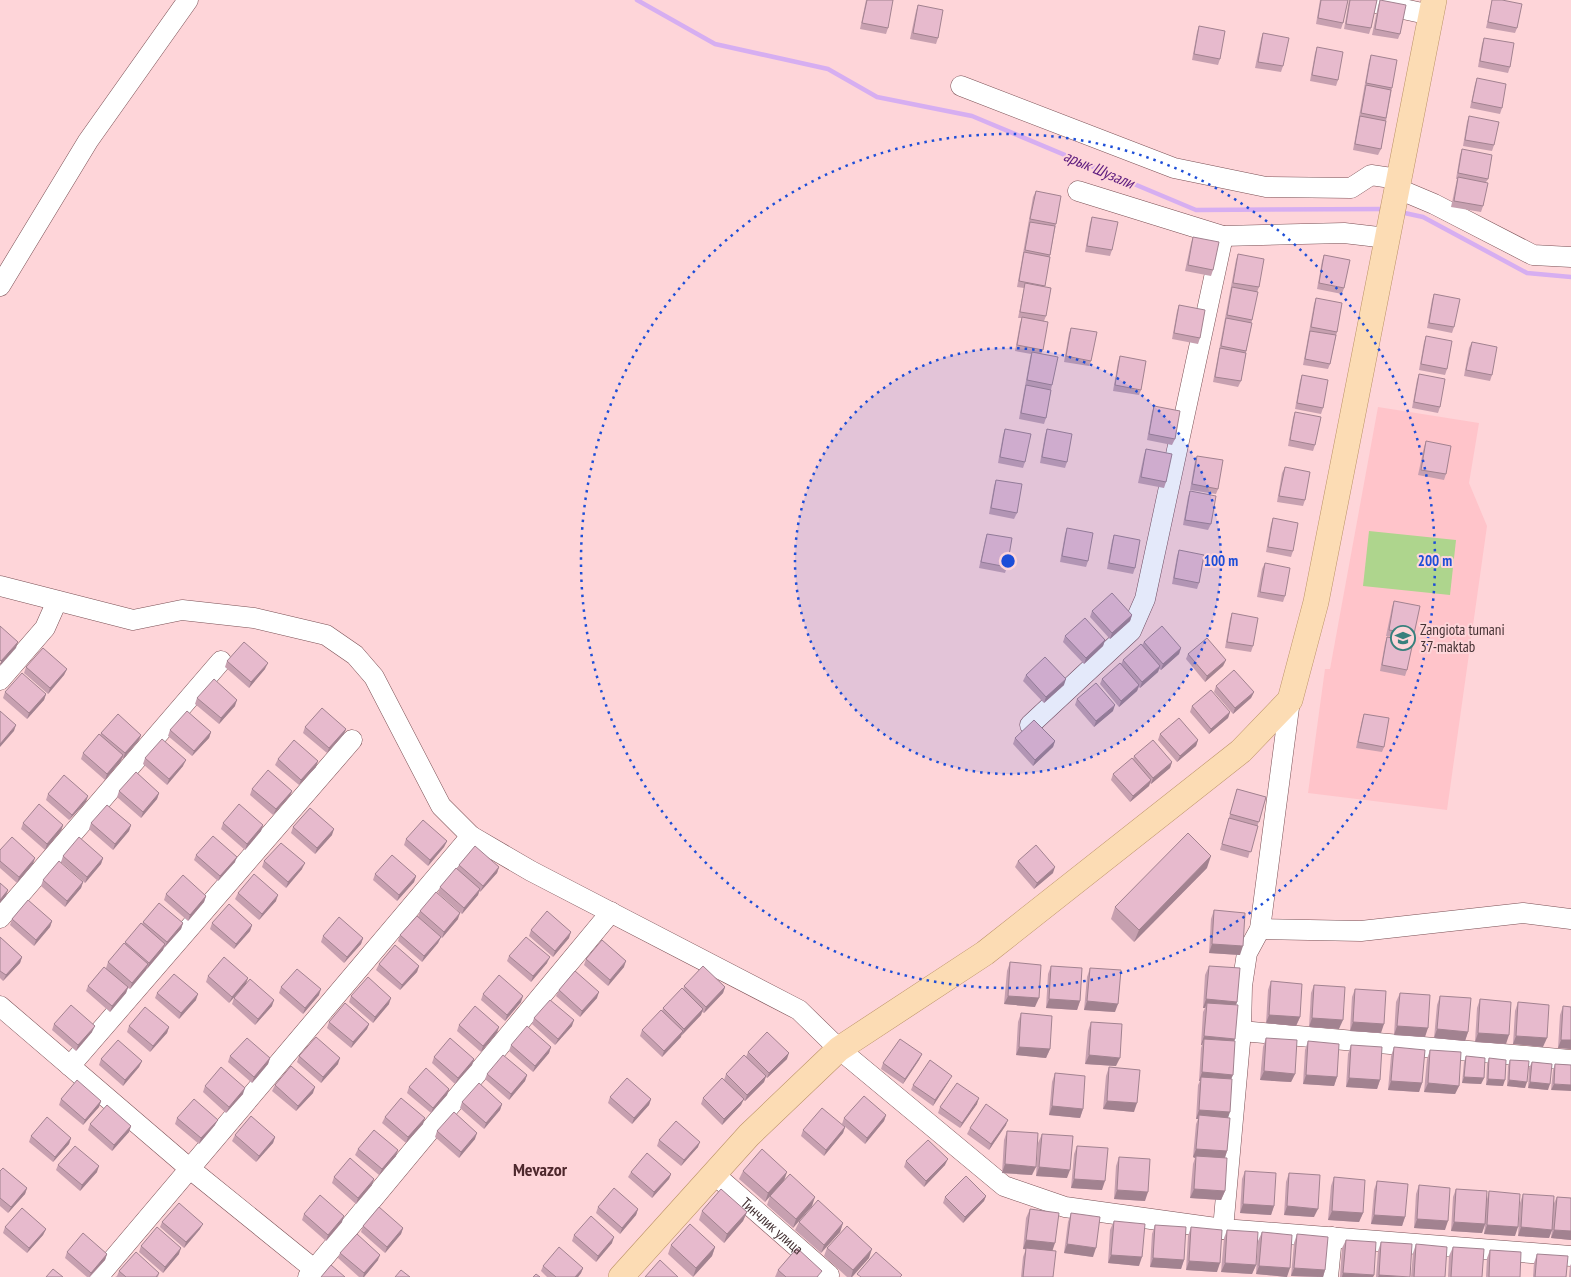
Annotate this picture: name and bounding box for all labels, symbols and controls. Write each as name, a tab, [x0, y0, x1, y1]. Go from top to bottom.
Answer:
water label: арык Шузали	[1061, 145, 1139, 193]
text: 100 m	[1204, 551, 1238, 570]
text: 200 m	[1418, 551, 1452, 570]
centre of rings	[999, 552, 1017, 570]
place label: Zangiota tumani 37-maktab	[1420, 620, 1505, 656]
school or university icon: Zangiota tumani 37-maktab	[1390, 625, 1416, 651]
district label: Mevazor	[513, 1158, 568, 1181]
street label: Тинчлик улица	[737, 1193, 808, 1258]

